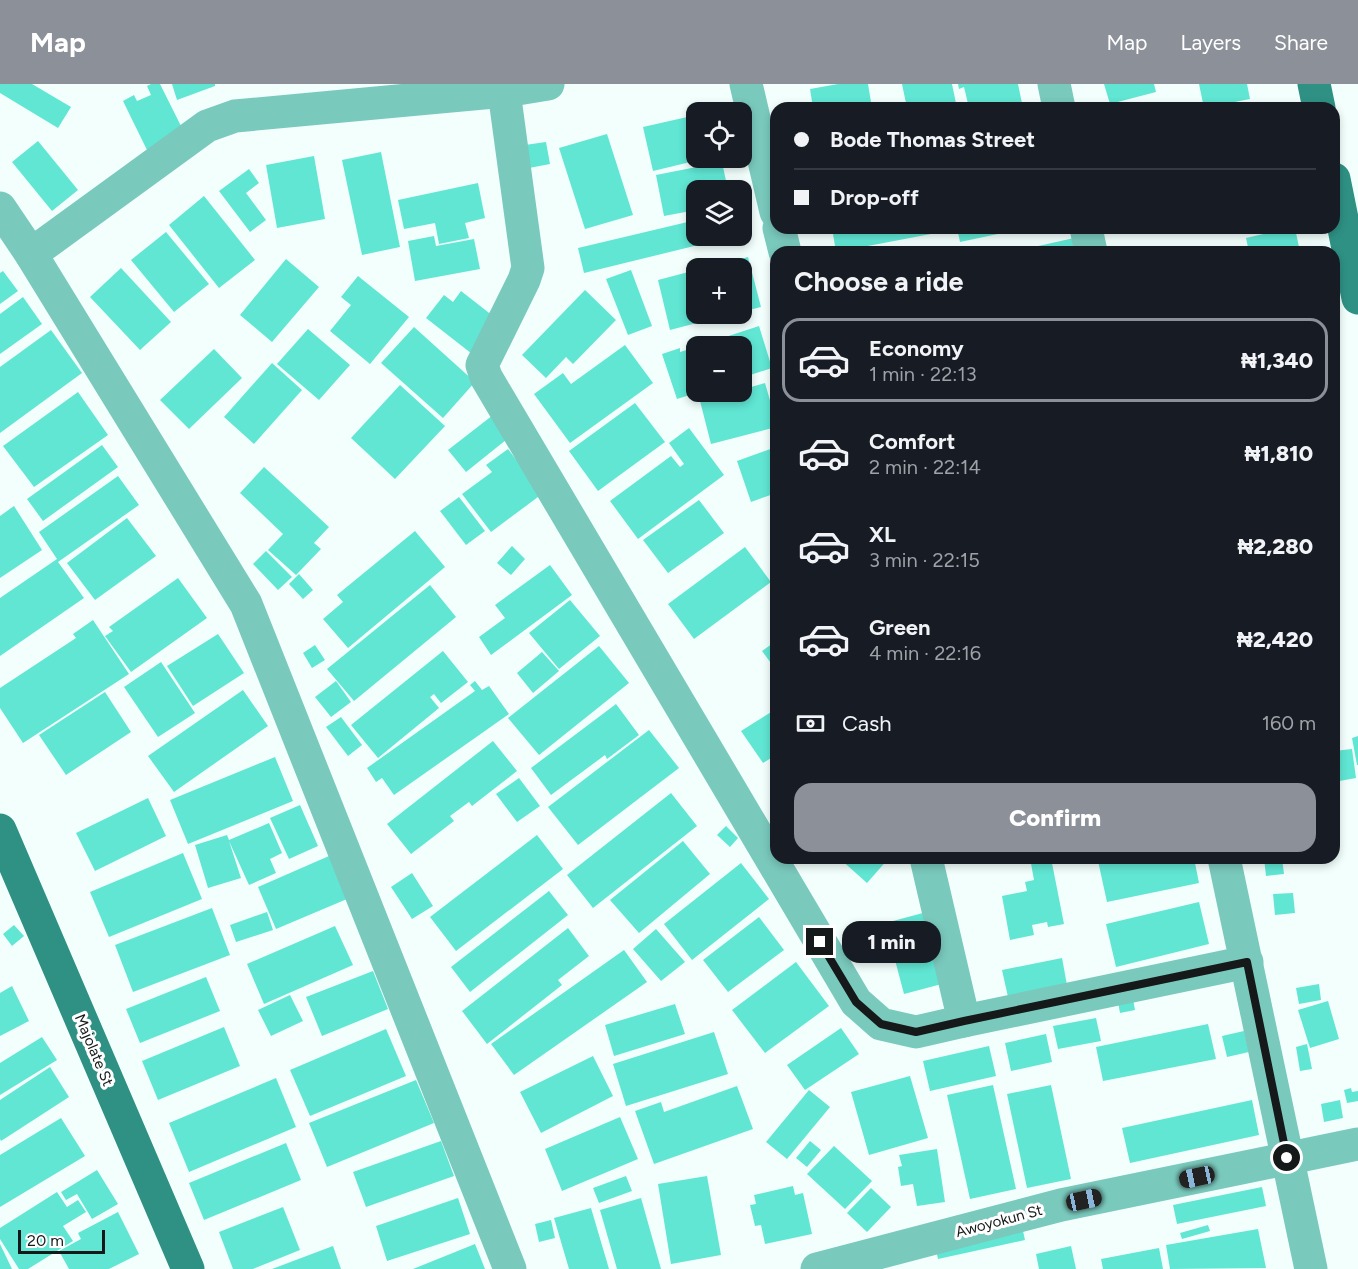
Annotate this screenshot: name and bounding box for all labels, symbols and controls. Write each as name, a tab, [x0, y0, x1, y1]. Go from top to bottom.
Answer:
text: Map	[30, 25, 86, 59]
text: Map	[1107, 30, 1147, 55]
text: Layers	[1180, 30, 1241, 55]
text: Share	[1274, 30, 1328, 55]
map controls	[686, 102, 752, 402]
button: locate	[686, 102, 752, 168]
text: Bode Thomas Street	[830, 126, 1035, 153]
button: layers	[686, 180, 752, 246]
text: Drop-off	[830, 184, 919, 211]
button: +	[686, 258, 752, 324]
text: Choose a ride	[794, 265, 963, 298]
icon: car	[797, 333, 851, 387]
text: Economy	[869, 335, 964, 362]
button: −	[686, 336, 752, 402]
text: ₦1,340	[1241, 347, 1313, 374]
text: 1 min · 22:13	[869, 362, 977, 386]
icon: car	[797, 426, 851, 480]
text: Comfort	[869, 428, 955, 455]
text: ₦1,810	[1245, 440, 1313, 467]
text: 2 min · 22:14	[869, 455, 981, 479]
icon: car	[797, 519, 851, 573]
text: XL	[869, 521, 896, 548]
text: ₦2,280	[1237, 533, 1313, 560]
text: 3 min · 22:15	[869, 548, 980, 572]
icon: car	[797, 612, 851, 666]
text: Green	[869, 614, 931, 641]
text: ₦2,420	[1237, 626, 1313, 653]
text: 4 min · 22:16	[869, 641, 981, 665]
icon: cash	[794, 707, 827, 740]
text: Cash	[842, 710, 892, 737]
text: 160 m	[1262, 711, 1316, 735]
button: Confirm	[794, 783, 1316, 852]
callout: 1 min	[841, 921, 940, 963]
route end	[806, 928, 833, 955]
text: 1 min	[868, 930, 915, 954]
street label: Majolate St	[71, 1011, 117, 1089]
route start	[1273, 1144, 1300, 1171]
car	[1178, 1164, 1216, 1190]
car	[1065, 1187, 1103, 1213]
street label: Awoyokun St	[954, 1201, 1045, 1241]
scale bar	[18, 1227, 105, 1254]
text: 20 m	[27, 1231, 64, 1250]

